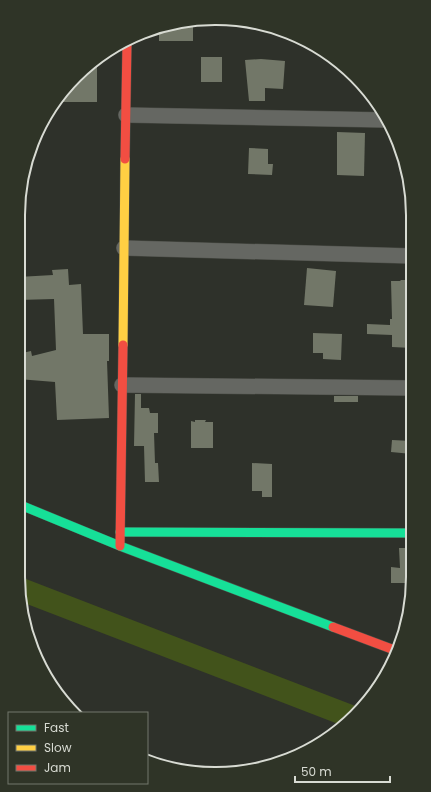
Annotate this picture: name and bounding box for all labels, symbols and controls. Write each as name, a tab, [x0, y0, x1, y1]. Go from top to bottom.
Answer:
legend	[8, 712, 148, 784]
text: Fast	[44, 719, 69, 736]
text: Slow	[44, 739, 72, 756]
scale bar	[295, 758, 390, 784]
text: Jam	[44, 759, 71, 776]
text: 50 m	[301, 763, 332, 780]

